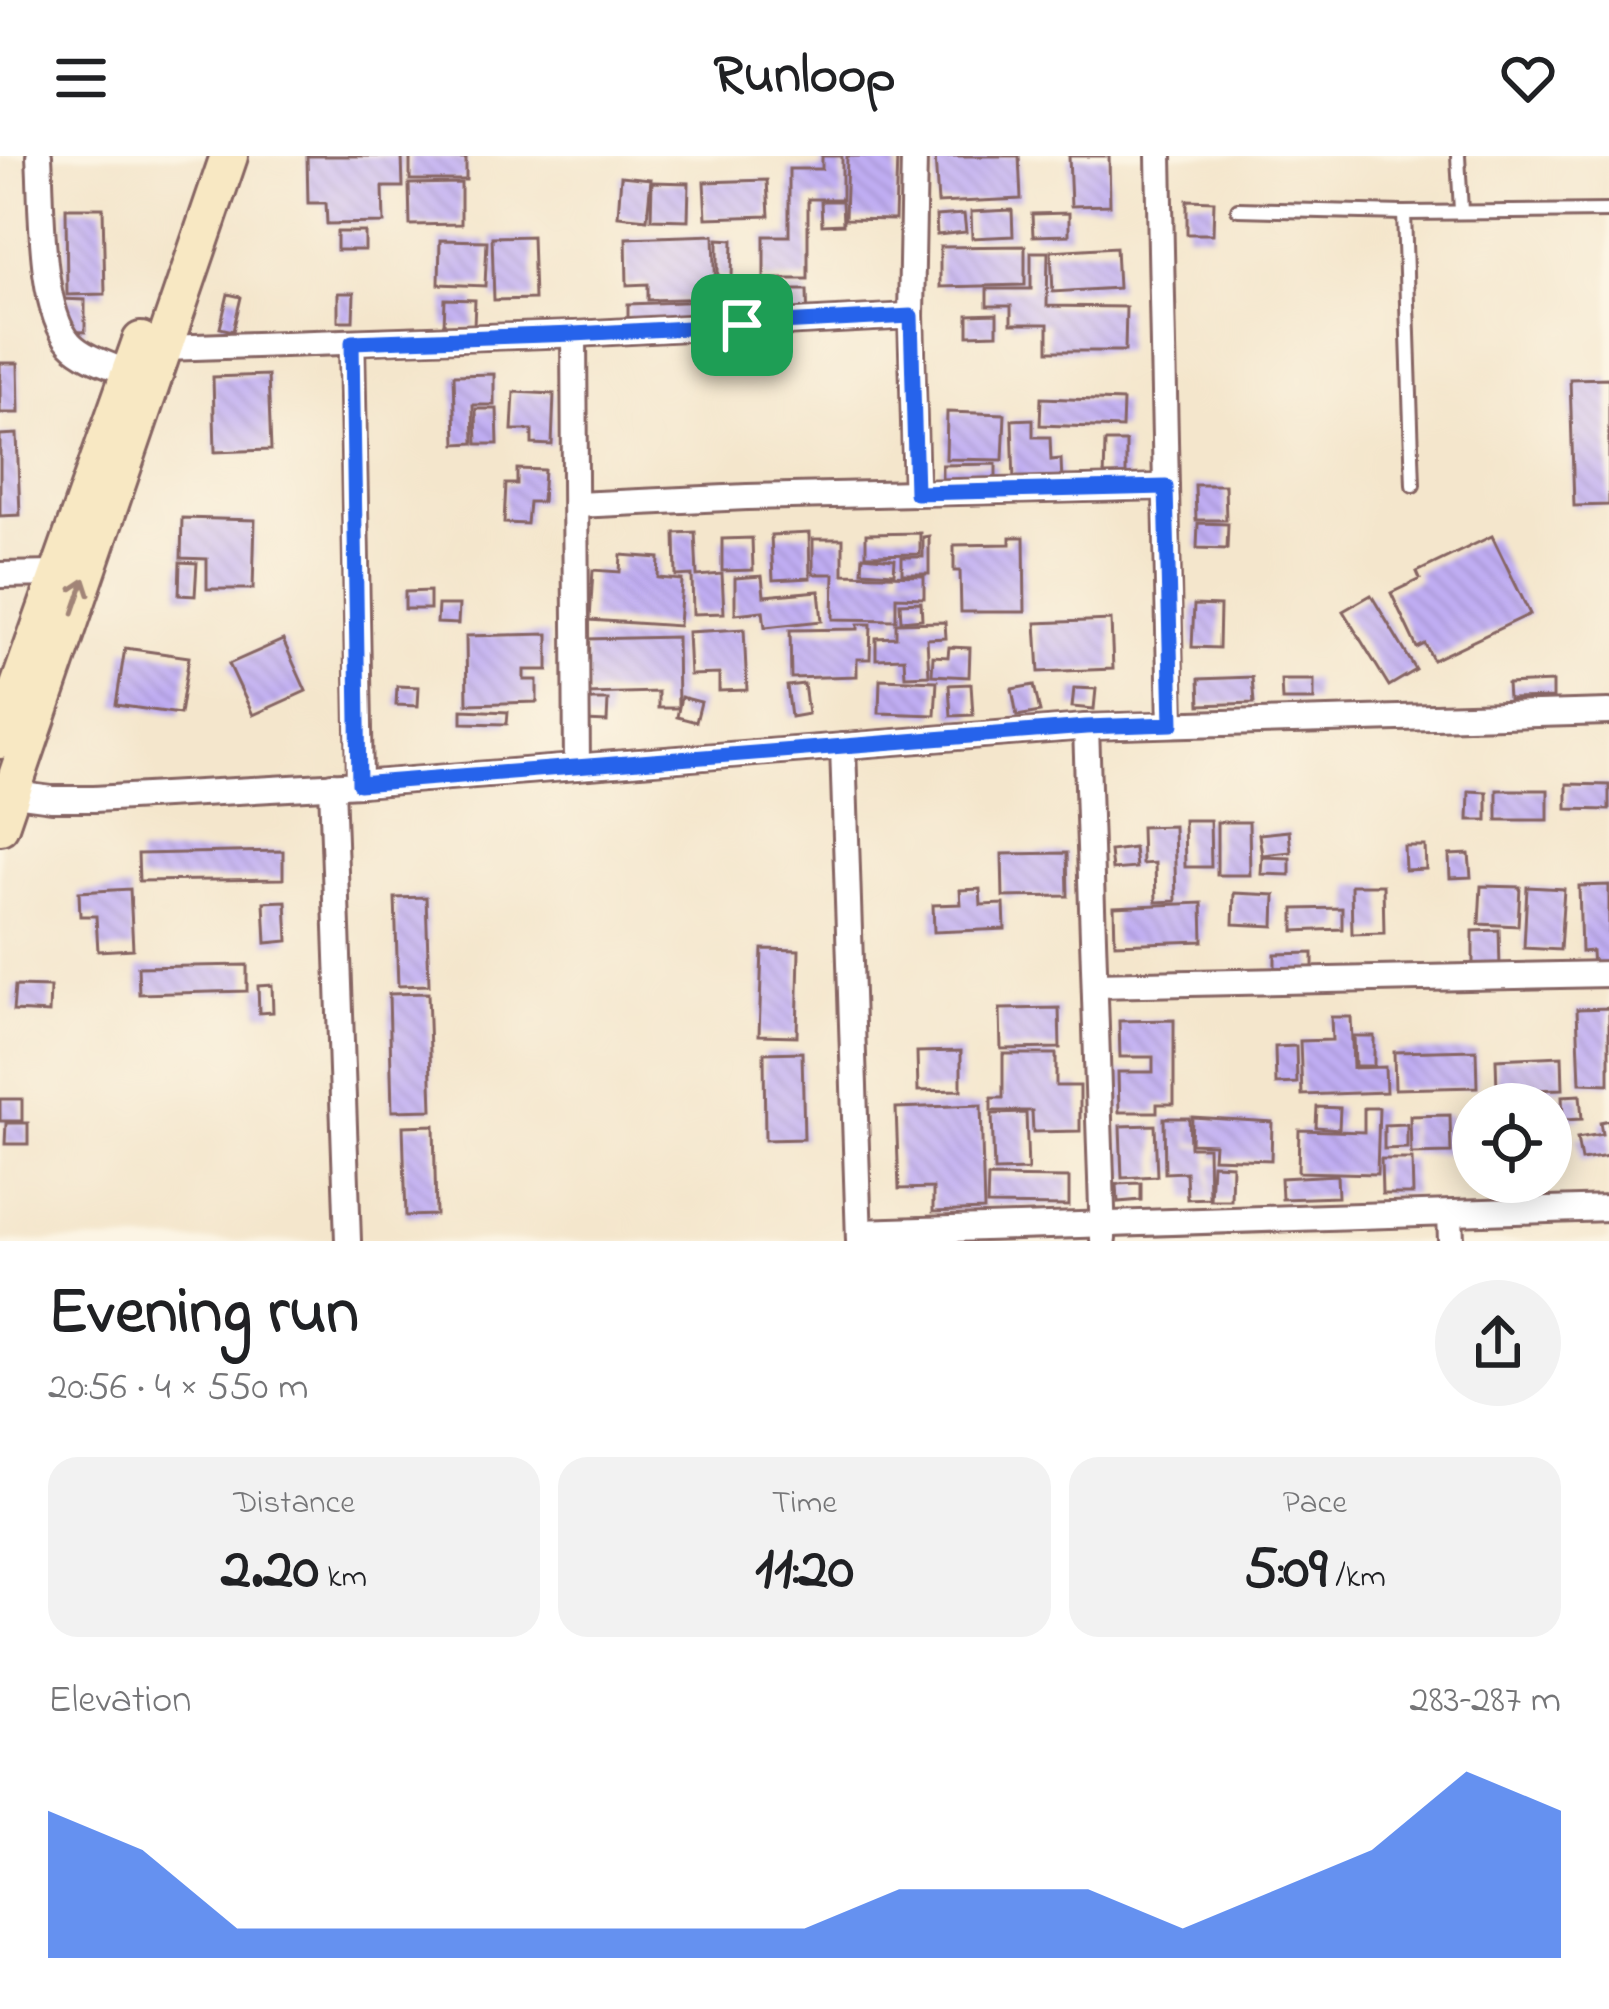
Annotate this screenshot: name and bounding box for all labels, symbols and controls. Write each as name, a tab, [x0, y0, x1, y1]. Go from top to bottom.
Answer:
text: Runloop	[714, 39, 895, 117]
icon: menu	[48, 45, 114, 111]
icon: heart	[1495, 45, 1561, 111]
pin	[691, 274, 793, 376]
icon: arrive	[709, 292, 775, 358]
one-way arrow	[70, 578, 91, 615]
map controls	[1452, 1083, 1572, 1203]
button: locate	[1452, 1083, 1572, 1203]
text: Evening run	[48, 1267, 359, 1363]
button: share	[1435, 1280, 1561, 1406]
text: 20:56 · 4 × 550 m	[48, 1360, 308, 1417]
text: Distance	[233, 1480, 355, 1528]
text: Time	[772, 1480, 837, 1528]
text: Pace	[1283, 1480, 1347, 1528]
text: 2.20	[221, 1528, 319, 1615]
text: 11:20	[755, 1528, 854, 1615]
text: 5:09	[1244, 1528, 1327, 1615]
text: km	[319, 1554, 367, 1602]
text: /km	[1327, 1554, 1386, 1602]
text: Elevation	[48, 1673, 191, 1730]
text: 283–287 m	[1410, 1673, 1561, 1730]

